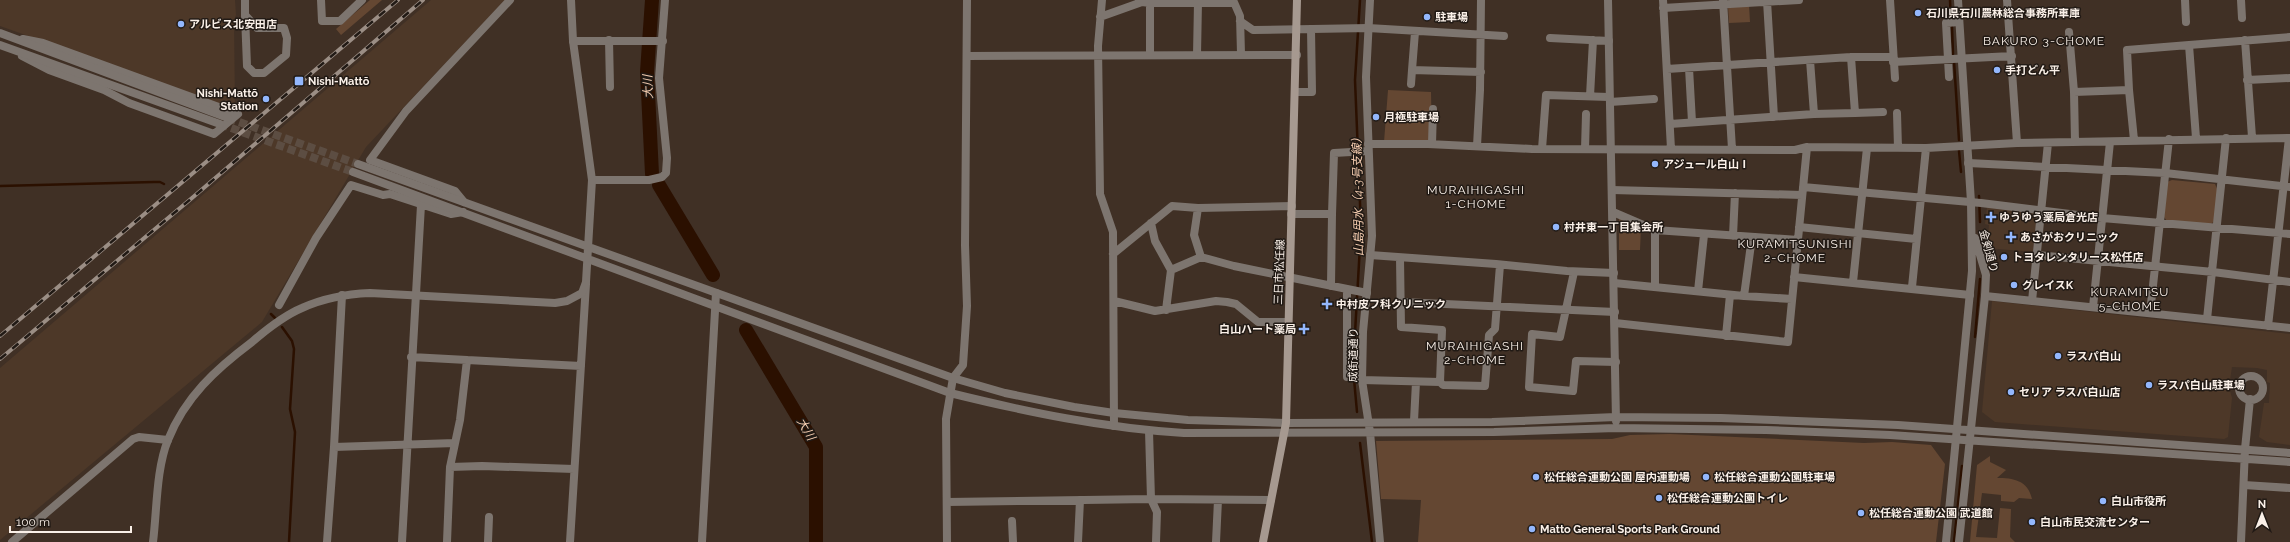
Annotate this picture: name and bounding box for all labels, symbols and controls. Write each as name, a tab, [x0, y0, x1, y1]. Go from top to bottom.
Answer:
place label: 石川県石川農林総合事務所車庫	[1926, 7, 2080, 20]
marker: 石川県石川農林総合事務所車庫	[1913, 8, 1923, 18]
place label: 駐車場	[1435, 11, 1468, 24]
marker: 駐車場	[1422, 12, 1432, 22]
place label: アルビス北安田店	[189, 18, 277, 31]
marker: アルビス北安田店	[176, 19, 186, 29]
district label: BAKURO 3-CHOME	[1983, 34, 2105, 48]
place label: 手打どん平	[2005, 64, 2060, 77]
marker: 手打どん平	[1992, 65, 2002, 75]
water label: 大川	[641, 73, 655, 99]
marker: Nishi-Mattō	[293, 75, 305, 87]
place label: Nishi-Mattō	[308, 75, 370, 88]
place label: Nishi-Mattō Station	[197, 87, 258, 113]
marker: Nishi-Mattō Station	[261, 94, 271, 104]
place label: 月極駐車場	[1384, 111, 1439, 124]
marker: 月極駐車場	[1371, 112, 1381, 122]
water label: 山島用水（4-3号支線）	[1350, 131, 1366, 257]
place label: アジュール白山Ⅰ	[1663, 158, 1750, 171]
marker: アジュール白山Ⅰ	[1650, 159, 1660, 169]
district label: MURAIHIGASHI 1-CHOME	[1427, 183, 1525, 211]
place label: ゆうゆう薬局倉光店	[1999, 211, 2098, 224]
marker: ゆうゆう薬局倉光店	[1986, 212, 1996, 222]
place label: 村井東一丁目集会所	[1564, 221, 1663, 234]
marker: 村井東一丁目集会所	[1551, 222, 1561, 232]
street label: 金剣通り	[1977, 228, 2000, 274]
marker: あさがおクリニック	[2005, 231, 2017, 243]
place label: あさがおクリニック	[2020, 231, 2119, 244]
district label: KURAMITSUNISHI 2-CHOME	[1737, 237, 1853, 265]
street label: 三日市松任線	[1272, 239, 1287, 305]
place label: トヨタレンタリース松任店	[2012, 251, 2143, 264]
marker: トヨタレンタリース松任店	[1999, 252, 2009, 262]
place label: グレイスK	[2022, 279, 2074, 292]
marker: グレイスK	[2009, 280, 2019, 290]
district label: KURAMITSU 5-CHOME	[2091, 285, 2169, 313]
marker: 中村皮フ科クリニック	[1321, 298, 1333, 310]
place label: 中村皮フ科クリニック	[1336, 298, 1446, 311]
place label: 白山ハート薬局	[1219, 323, 1296, 336]
marker: 白山ハート薬局	[1299, 324, 1309, 334]
street label: 成街道通り	[1347, 327, 1360, 383]
district label: MURAIHIGASHI 2-CHOME	[1426, 339, 1524, 367]
place label: ラスパ白山	[2066, 350, 2121, 363]
marker: ラスパ白山	[2053, 351, 2063, 361]
place label: ラスパ白山駐車場	[2157, 379, 2245, 392]
marker: ラスパ白山駐車場	[2144, 380, 2154, 390]
place label: セリア ラスパ白山店	[2019, 386, 2120, 399]
marker: セリア ラスパ白山店	[2006, 387, 2016, 397]
water label: 大川	[794, 415, 819, 445]
place label: 松任総合運動公園 屋内運動場	[1544, 471, 1690, 484]
place label: 松任総合運動公園駐車場	[1714, 471, 1835, 484]
marker: 松任総合運動公園 屋内運動場	[1531, 472, 1541, 482]
marker: 松任総合運動公園駐車場	[1701, 472, 1711, 482]
place label: 松任総合運動公園トイレ	[1667, 492, 1788, 505]
marker: 松任総合運動公園トイレ	[1654, 493, 1664, 503]
north arrow	[2242, 494, 2282, 534]
place label: 白山市役所	[2111, 495, 2166, 508]
marker: 白山市役所	[2098, 496, 2108, 506]
text: N	[2258, 498, 2266, 511]
place label: 松任総合運動公園 武道館	[1869, 507, 1993, 520]
scale bar	[10, 508, 131, 534]
marker: 松任総合運動公園 武道館	[1856, 508, 1866, 518]
text: 100 m	[16, 515, 50, 529]
place label: 白山市民交流センター	[2040, 516, 2150, 529]
marker: 白山市民交流センター	[2027, 517, 2037, 527]
place label: Matto General Sports Park Ground	[1540, 523, 1720, 536]
marker: Matto General Sports Park Ground	[1527, 524, 1537, 534]

